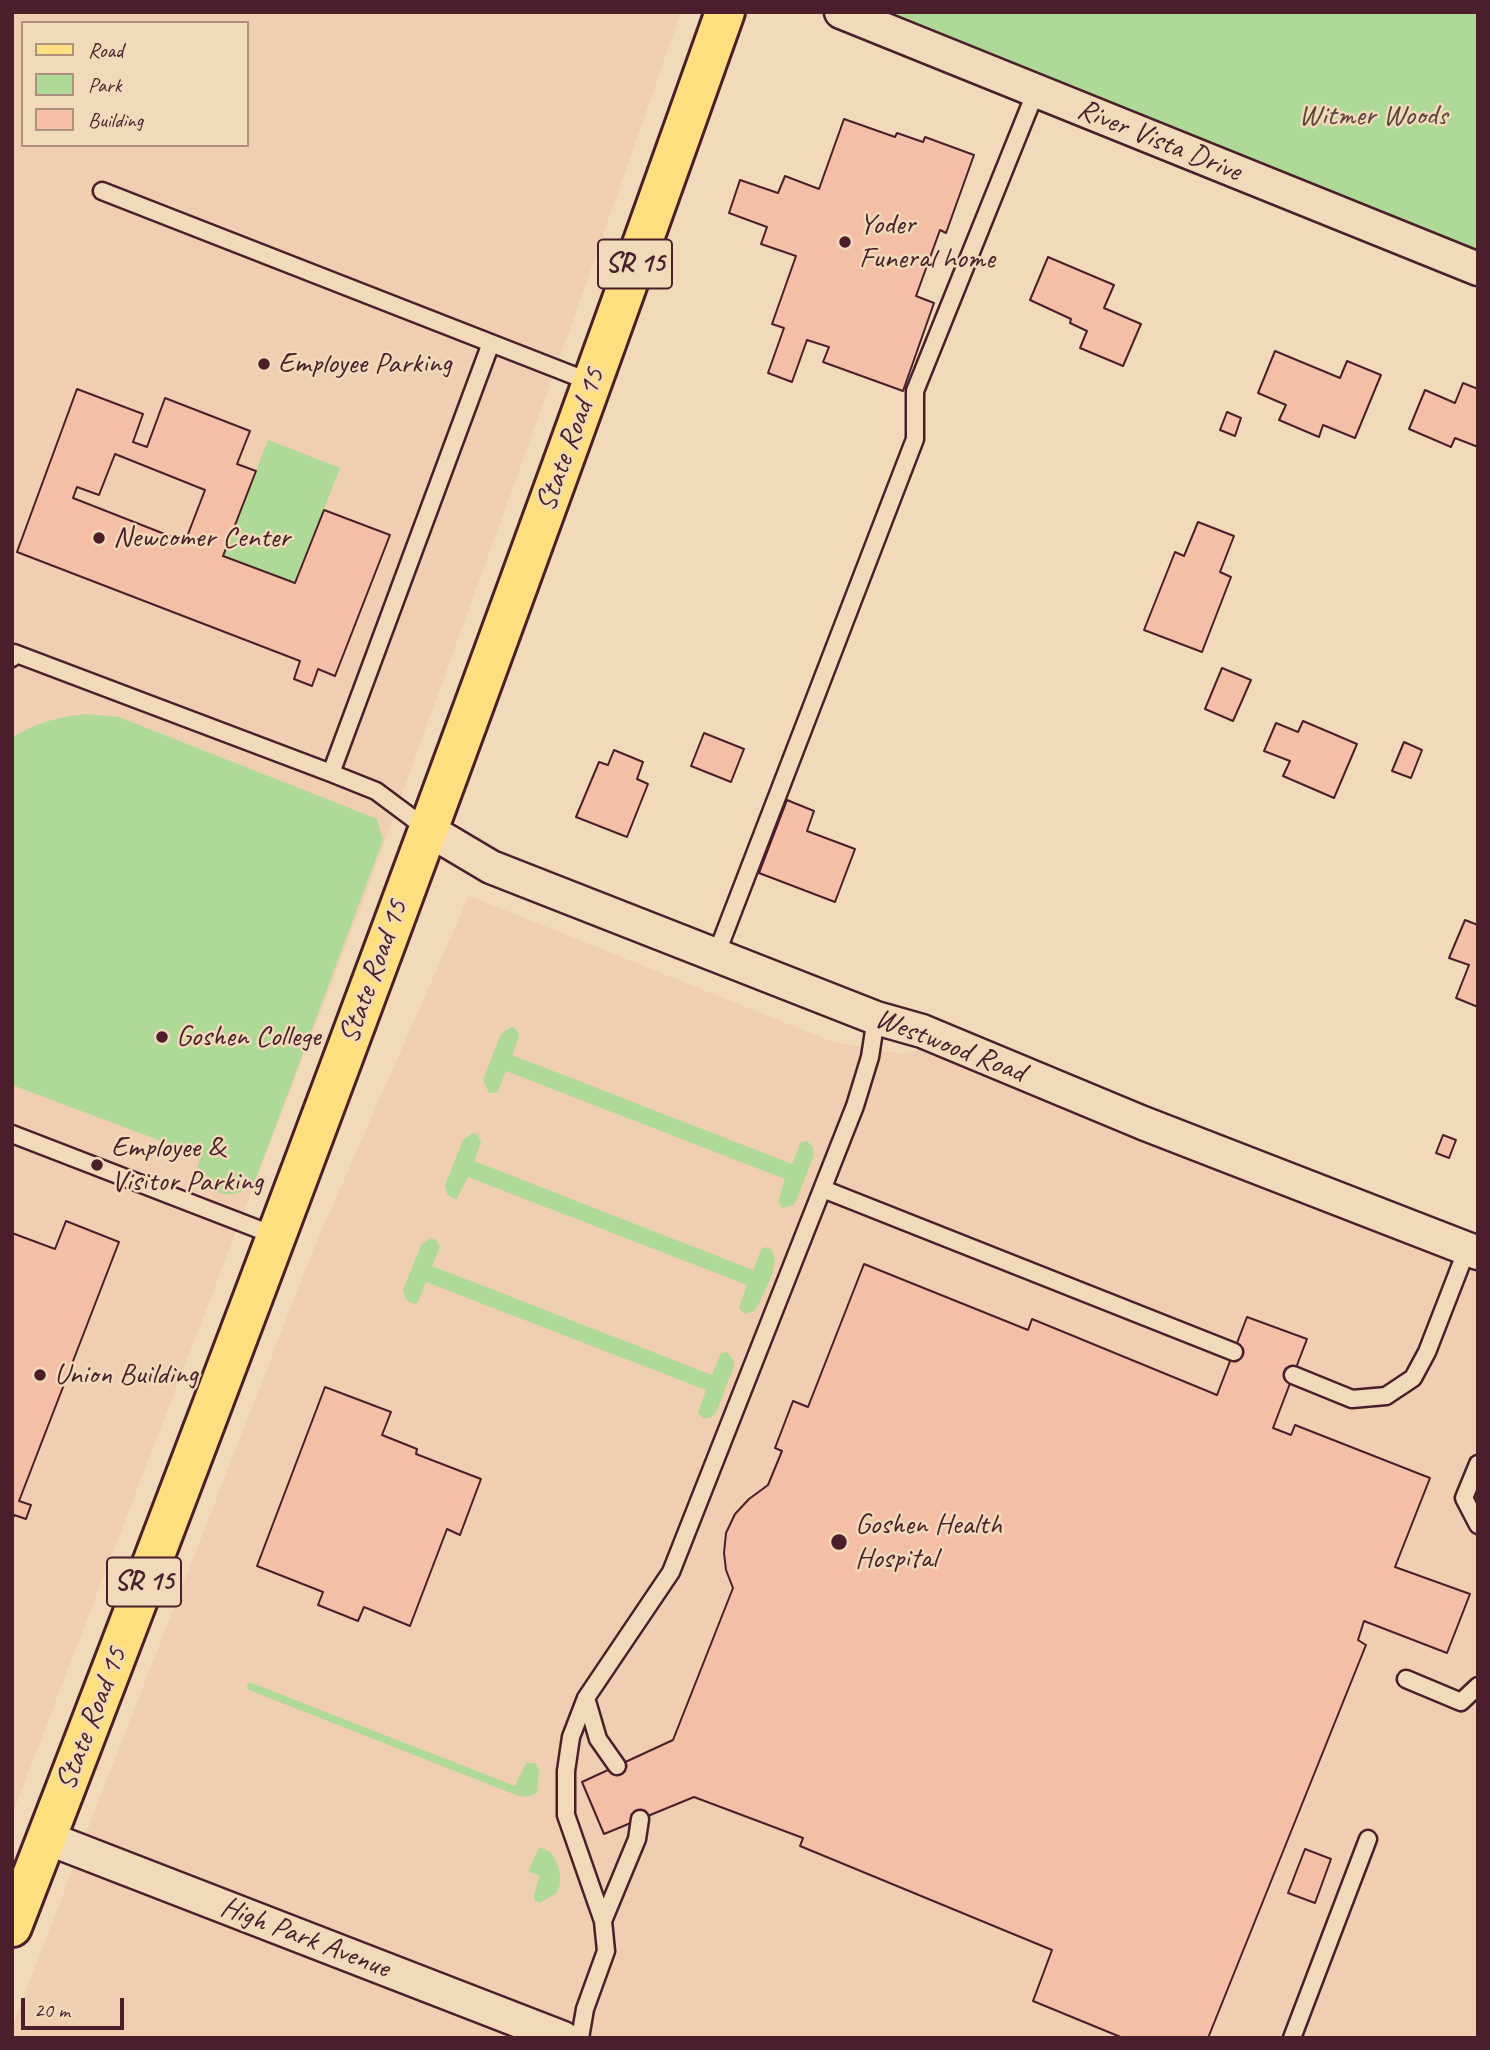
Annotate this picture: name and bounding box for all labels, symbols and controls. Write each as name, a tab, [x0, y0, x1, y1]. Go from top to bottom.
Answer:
legend	[21, 21, 248, 147]
text: Road	[88, 37, 123, 63]
text: Park	[88, 72, 121, 98]
street label: River Vista Drive	[1072, 92, 1246, 190]
park label: Witmer Woods	[1298, 98, 1448, 134]
text: Building	[88, 107, 143, 133]
place label: Yoder Funeral home	[859, 207, 995, 278]
marker: Yoder Funeral home	[837, 234, 853, 250]
road number: SR 15	[598, 240, 672, 288]
place label: Employee Parking	[278, 346, 452, 382]
marker: Employee Parking	[256, 356, 272, 372]
street label: State Road 15	[528, 364, 614, 516]
place label: Newcomer Center	[113, 520, 290, 556]
marker: Newcomer Center	[91, 530, 107, 546]
street label: State Road 15	[331, 896, 417, 1048]
street label: Westwood Road	[870, 1001, 1030, 1091]
place label: Goshen College	[176, 1019, 321, 1055]
marker: Goshen College	[154, 1029, 170, 1045]
place label: Employee & Visitor Parking	[111, 1130, 263, 1200]
marker: Employee & Visitor Parking	[89, 1157, 105, 1173]
place label: Union Building	[54, 1357, 198, 1393]
marker: Union Building	[32, 1367, 48, 1383]
place label: Goshen Health Hospital	[855, 1507, 1002, 1578]
marker: Goshen Health Hospital	[829, 1532, 849, 1552]
road number: SR 15	[107, 1558, 181, 1606]
street label: State Road 15	[48, 1643, 136, 1795]
street label: High Park Avenue	[215, 1889, 395, 1987]
scale bar	[24, 1983, 128, 2027]
text: 20 m	[34, 1997, 70, 2023]

